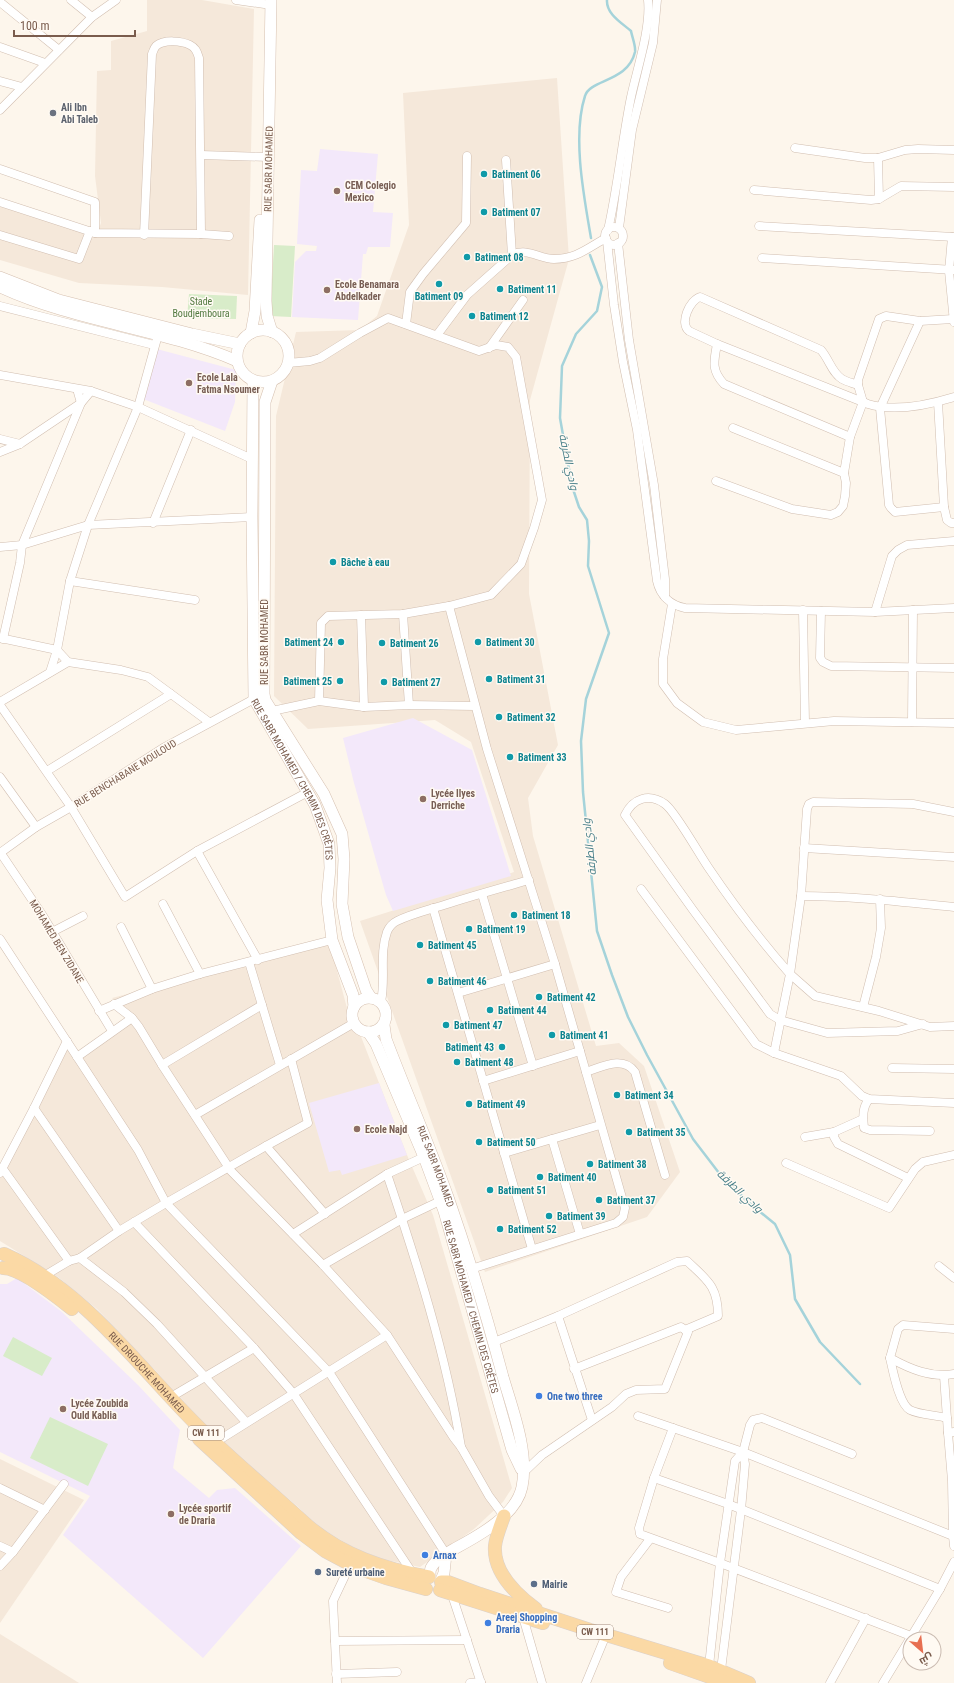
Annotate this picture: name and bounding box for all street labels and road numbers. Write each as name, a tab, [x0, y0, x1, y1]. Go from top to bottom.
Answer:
street label: RUE SABR MOHAMED	[262, 126, 275, 212]
street label: RUE SABR MOHAMED	[259, 599, 270, 685]
street label: RUE SABR MOHAMED / CHEMIN DES CRÊTES	[249, 697, 335, 860]
street label: RUE BENCHABANE MOULOUD	[72, 737, 179, 809]
street label: MOHAMED BEN ZIDANE	[27, 898, 86, 985]
street label: RUE SABR MOHAMED	[415, 1124, 456, 1209]
street label: RUE SABR MOHAMED / CHEMIN DES CRÊTES	[441, 1219, 501, 1394]
street label: RUE DRIOUCHE MOHAMED	[106, 1330, 187, 1416]
road number: CW 111	[188, 1426, 224, 1440]
road number: CW 111	[577, 1625, 613, 1639]

